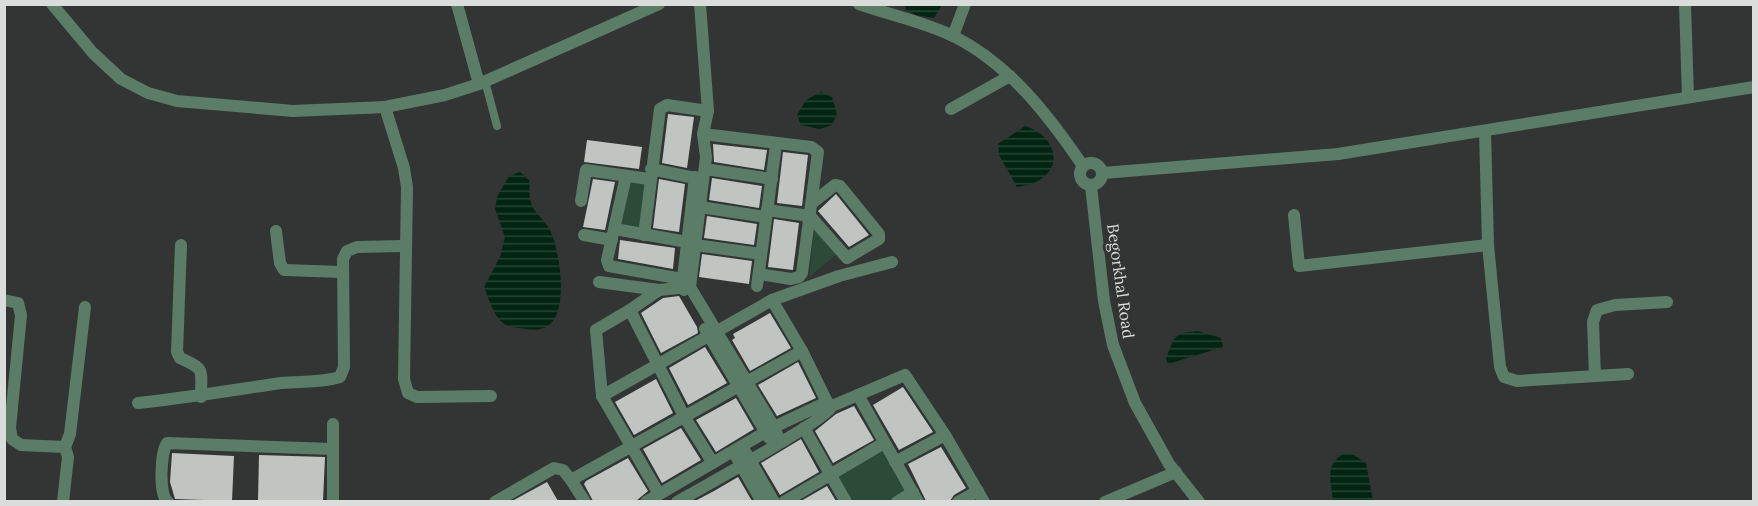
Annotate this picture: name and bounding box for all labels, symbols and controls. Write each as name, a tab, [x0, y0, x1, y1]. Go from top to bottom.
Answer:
street label: Begorkhal Road	[1103, 222, 1139, 340]

